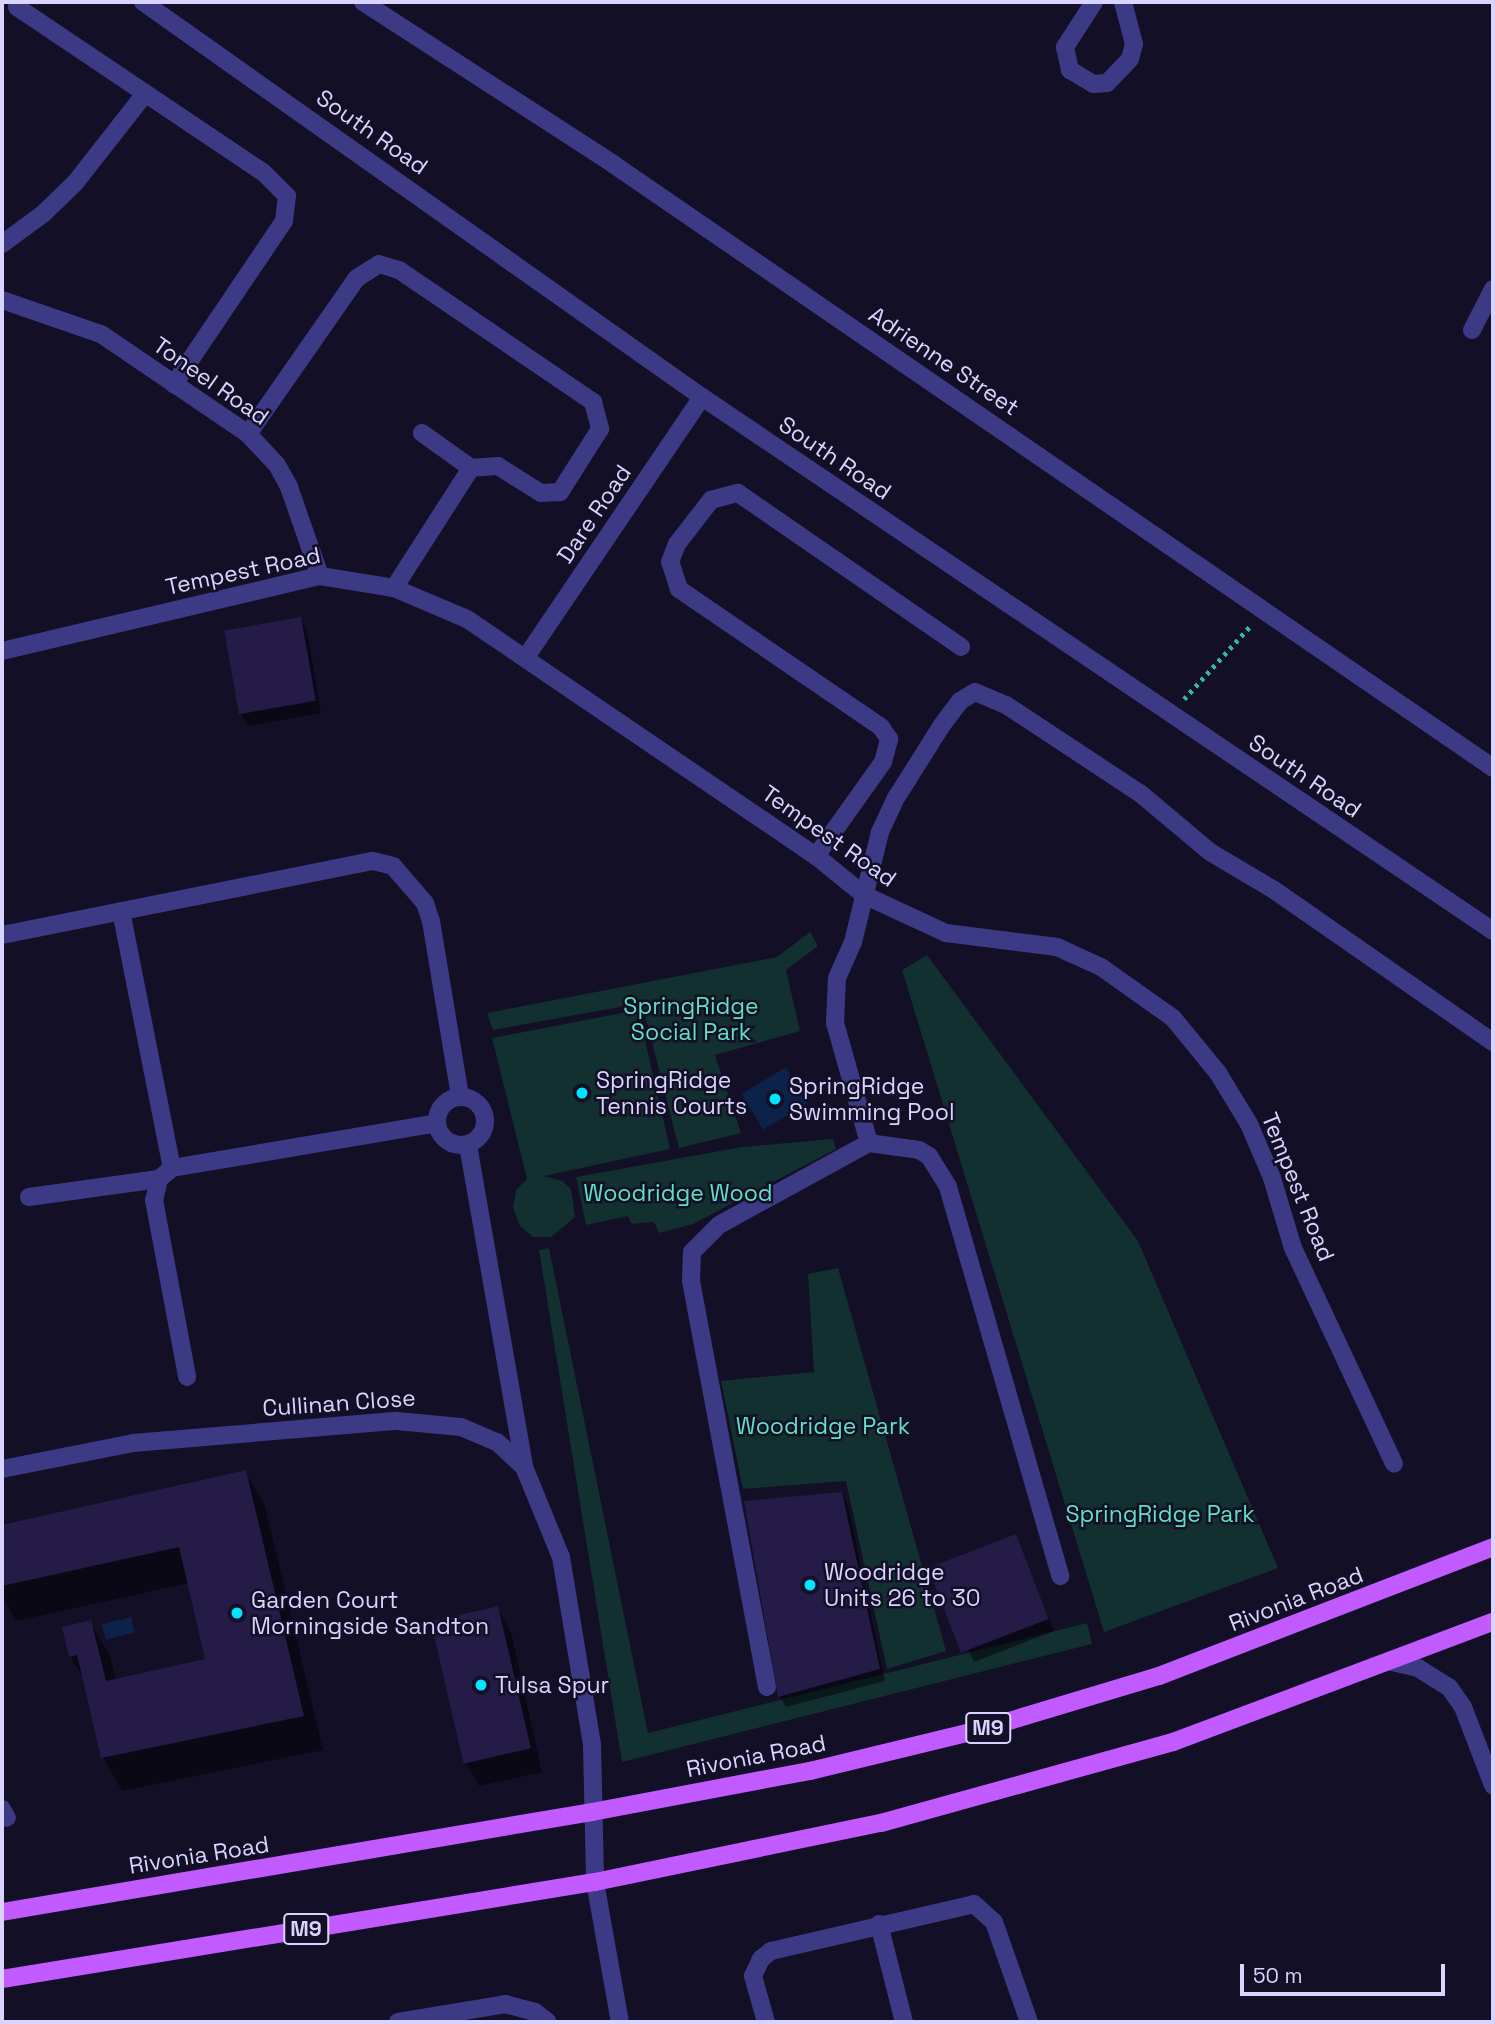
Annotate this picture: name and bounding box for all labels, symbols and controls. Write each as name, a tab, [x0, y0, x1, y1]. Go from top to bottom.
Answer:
street label: South Road	[311, 84, 433, 180]
street label: Adrienne Street	[864, 301, 1024, 421]
street label: Toneel Road	[148, 331, 274, 431]
street label: South Road	[774, 410, 896, 506]
street label: Dare Road	[551, 460, 637, 568]
street label: Tempest Road	[163, 541, 323, 601]
street label: South Road	[1244, 728, 1366, 824]
street label: Tempest Road	[756, 779, 902, 893]
park label: SpringRidge Social Park	[623, 992, 759, 1046]
place label: SpringRidge Tennis Courts	[596, 1066, 747, 1120]
place label: SpringRidge Swimming Pool	[789, 1072, 955, 1126]
marker: SpringRidge Tennis Courts	[574, 1085, 590, 1101]
marker: SpringRidge Swimming Pool	[767, 1091, 783, 1107]
street label: Tempest Road	[1256, 1109, 1340, 1265]
park label: Woodridge Wood	[583, 1179, 773, 1207]
street label: Cullinan Close	[262, 1384, 416, 1422]
park label: Woodridge Park	[736, 1412, 910, 1440]
park label: SpringRidge Park	[1065, 1500, 1255, 1528]
place label: Woodridge Units 26 to 30	[824, 1558, 980, 1612]
street label: Rivonia Road	[1225, 1561, 1367, 1637]
marker: Woodridge Units 26 to 30	[802, 1577, 818, 1593]
place label: Garden Court Morningside Sandton	[251, 1586, 489, 1640]
marker: Garden Court Morningside Sandton	[229, 1605, 245, 1621]
place label: Tulsa Spur	[495, 1671, 609, 1699]
marker: Tulsa Spur	[473, 1677, 489, 1693]
road number: M9	[965, 1710, 1011, 1746]
street label: Rivonia Road	[684, 1729, 828, 1783]
street label: Rivonia Road	[127, 1830, 271, 1880]
road number: M9	[283, 1912, 329, 1946]
scale bar	[1243, 1951, 1448, 1995]
text: 50 m	[1253, 1962, 1303, 1989]

